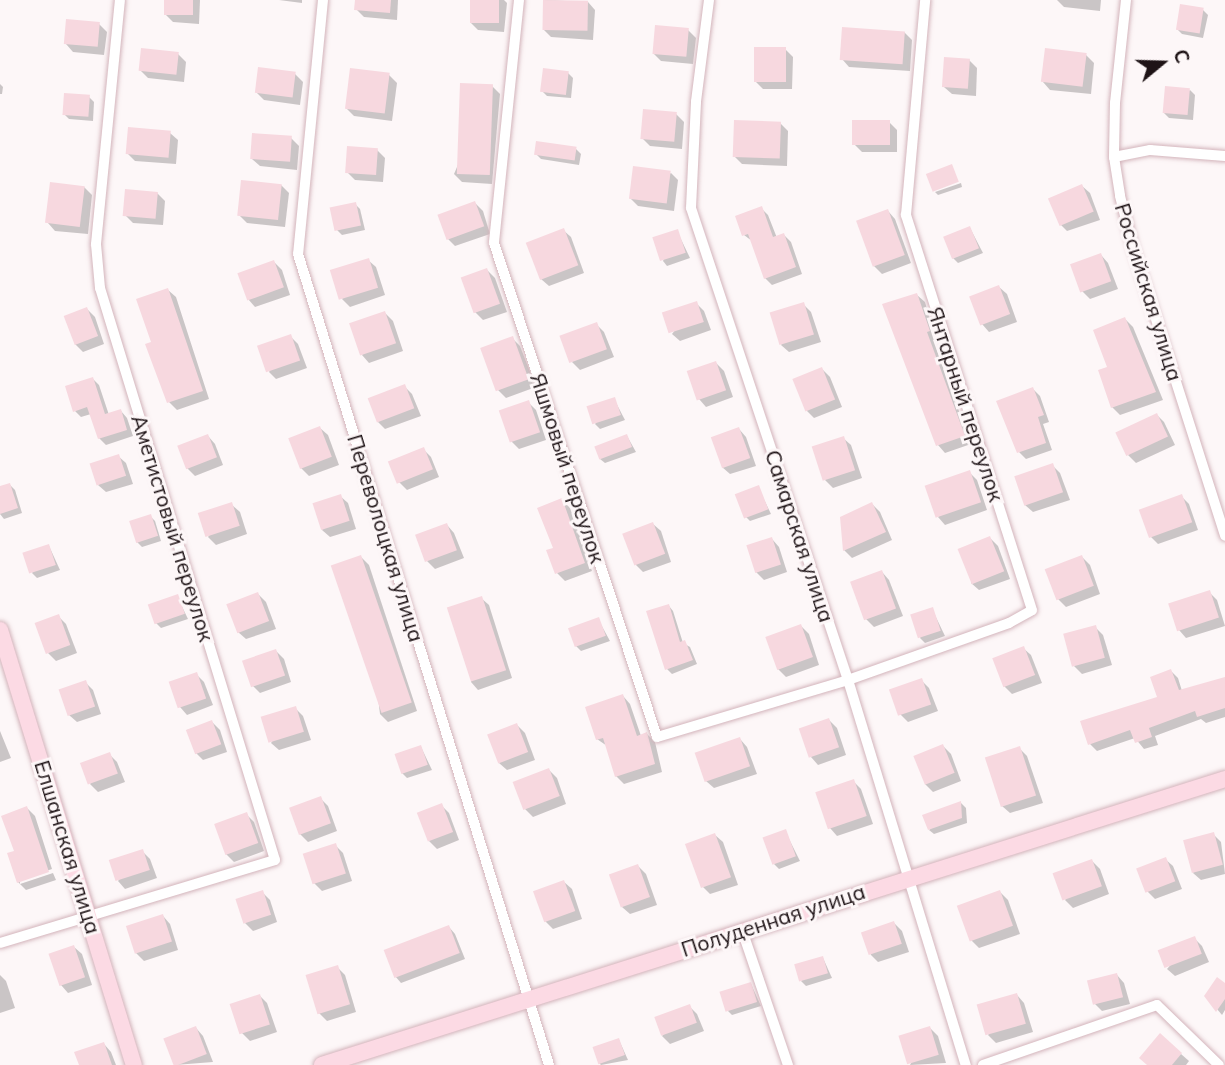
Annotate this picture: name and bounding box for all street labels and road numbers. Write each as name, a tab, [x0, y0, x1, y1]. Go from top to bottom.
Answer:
street label: Российская улица	[1110, 200, 1188, 384]
street label: Янтарный переулок	[923, 303, 1009, 505]
street label: Яшмовый переулок	[525, 370, 611, 566]
street label: Аметистовый переулок	[126, 412, 220, 644]
street label: Переволоцкая улица	[342, 431, 430, 645]
street label: Самарская улица	[760, 447, 840, 625]
street label: Елшанская улица	[30, 757, 106, 937]
street label: Полуденная улица	[678, 878, 868, 962]

